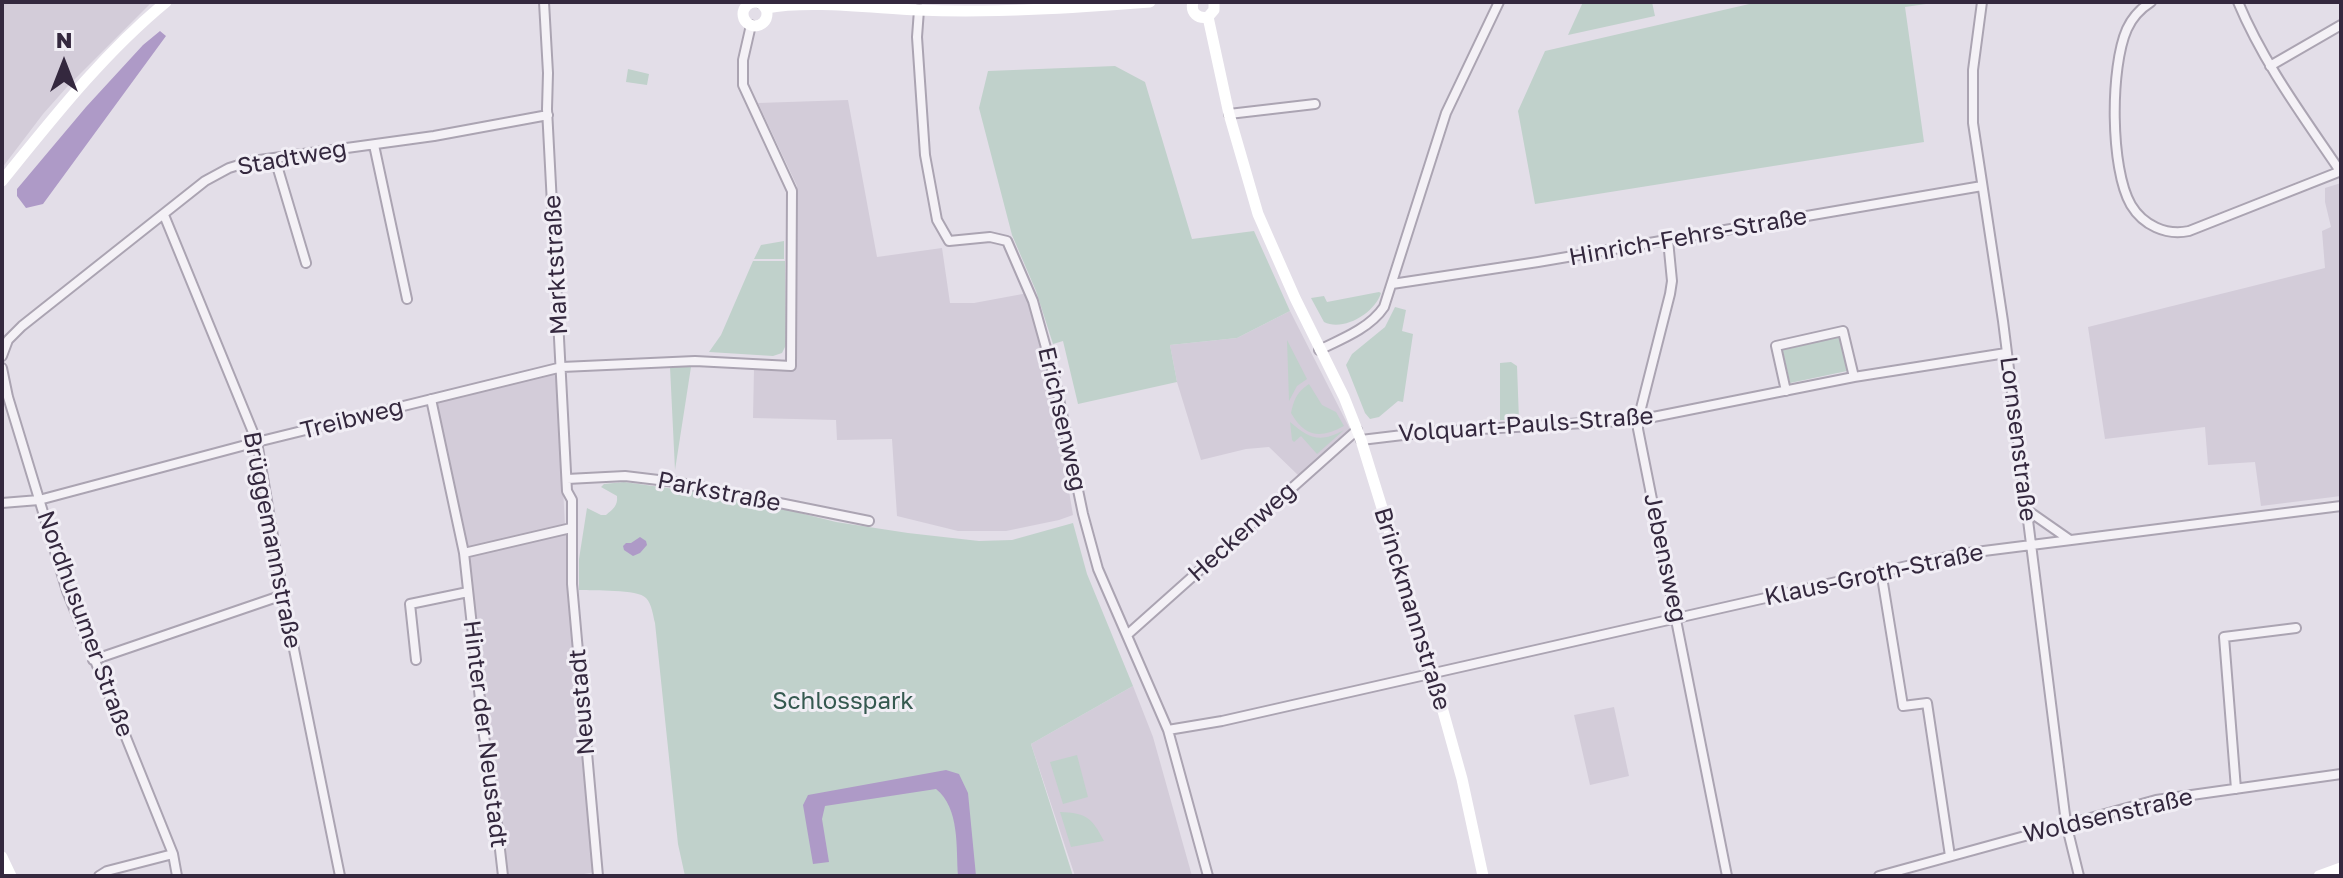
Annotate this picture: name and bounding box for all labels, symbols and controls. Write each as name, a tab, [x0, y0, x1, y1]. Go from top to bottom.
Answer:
north arrow	[24, 24, 104, 104]
text: N	[56, 26, 72, 53]
street label: Stadtweg	[235, 134, 349, 182]
street label: Marktstraße	[538, 194, 574, 336]
street label: Hinrich-Fehrs-Straße	[1567, 202, 1809, 272]
street label: Erichsenweg	[1031, 344, 1093, 494]
street label: Lornsenstraße	[1994, 355, 2042, 523]
street label: Treibweg	[298, 392, 406, 446]
street label: Volquart-Pauls-Straße	[1398, 402, 1654, 448]
street label: Brüggemannstraße	[237, 429, 307, 651]
street label: Parkstraße	[655, 466, 783, 518]
street label: Heckenweg	[1182, 476, 1302, 588]
street label: Jebensweg	[1637, 491, 1693, 625]
street label: Brinckmannstraße	[1367, 504, 1457, 714]
street label: Nordhusumer Straße	[31, 507, 139, 741]
street label: Klaus-Groth-Straße	[1762, 538, 1986, 612]
street label: Hinter der Neustadt	[457, 619, 513, 849]
street label: Neustadt	[563, 647, 601, 757]
park label: Schlosspark	[772, 687, 914, 715]
street label: Woldsenstraße	[2021, 783, 2195, 849]

